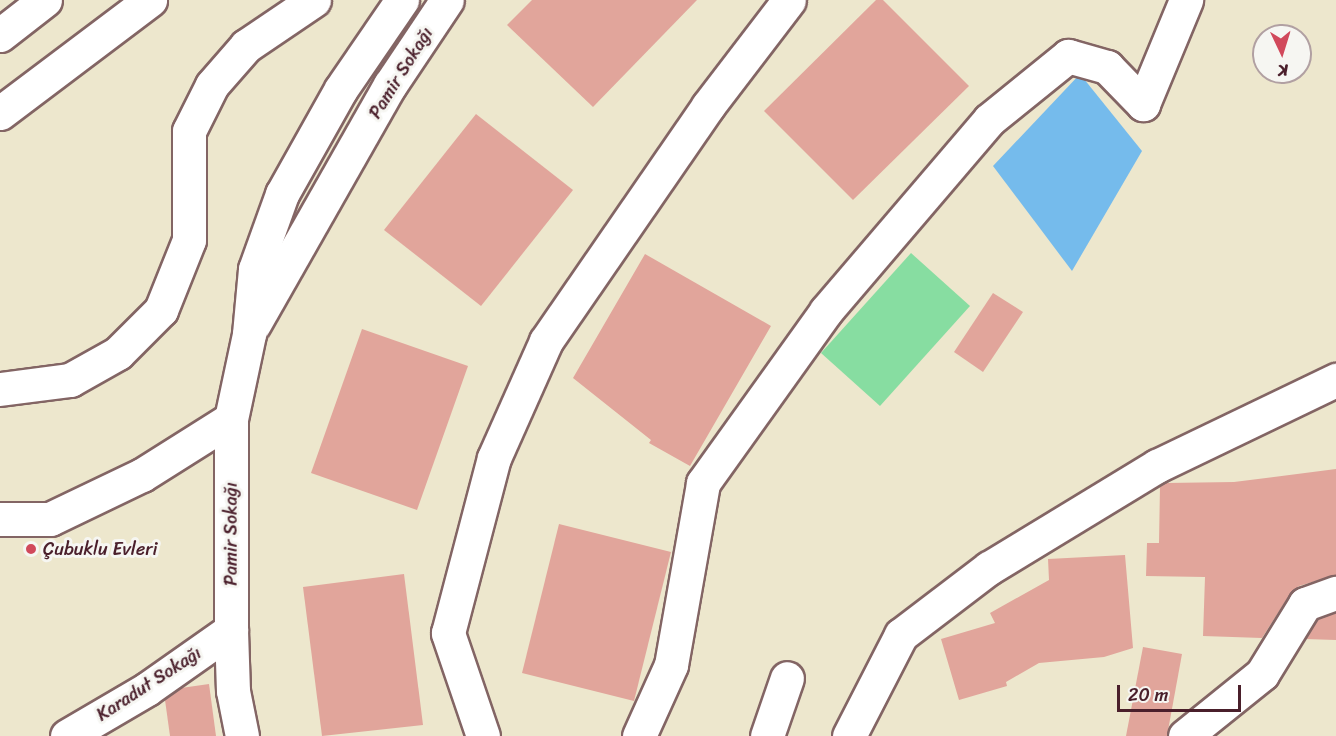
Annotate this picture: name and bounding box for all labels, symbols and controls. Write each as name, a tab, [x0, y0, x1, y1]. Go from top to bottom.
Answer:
street label: Pamir Sokağı	[364, 23, 438, 123]
north arrow	[1252, 24, 1312, 84]
text: K	[1277, 56, 1289, 85]
street label: Pamir Sokağı	[220, 482, 242, 586]
place label: Çubuklu Evleri	[43, 538, 158, 560]
marker: Çubuklu Evleri	[24, 542, 38, 556]
street label: Karadut Sokağı	[93, 642, 205, 726]
scale bar	[1120, 673, 1244, 711]
text: 20 m	[1128, 679, 1168, 711]

